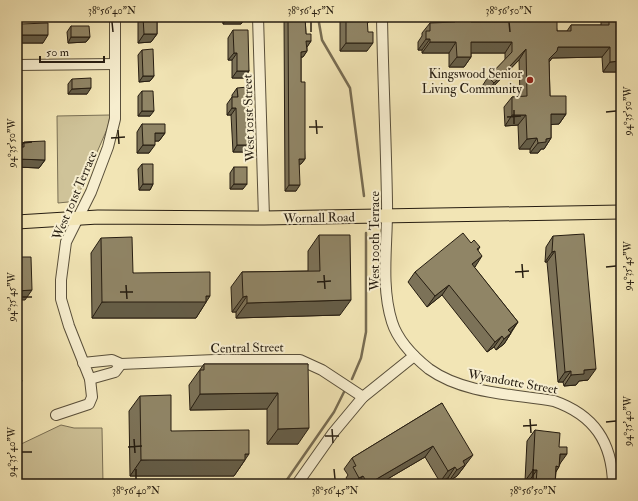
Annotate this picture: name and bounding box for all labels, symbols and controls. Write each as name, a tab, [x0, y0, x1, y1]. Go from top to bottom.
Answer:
text: 38°56'40"N	[88, 5, 136, 17]
text: 38°56'45"N	[287, 5, 335, 17]
text: 38°56'50"N	[486, 5, 532, 17]
scale bar	[40, 38, 104, 64]
text: 50 m	[46, 45, 70, 60]
place label: Kingswood Senior Living Community	[422, 66, 522, 98]
street label: West 101st Street	[239, 74, 259, 163]
marker: Kingswood Senior Living Community	[525, 75, 535, 85]
text: 94°35'50"W	[622, 86, 634, 136]
text: 94°35'50"W	[6, 118, 18, 168]
street label: West 101st Terrace	[49, 148, 101, 243]
street label: West 100th Terrace	[367, 191, 383, 292]
street label: Wornall Road	[282, 209, 356, 227]
text: 94°35'45"W	[622, 241, 634, 292]
text: 94°35'45"W	[6, 272, 18, 323]
street label: Central Street	[210, 339, 284, 357]
street label: Wyandotte Street	[466, 366, 559, 399]
text: 94°35'40"W	[622, 395, 634, 447]
text: 94°35'40"W	[6, 426, 18, 478]
text: 38°56'40"N	[112, 485, 160, 497]
text: 38°56'45"N	[311, 485, 359, 497]
text: 38°56'50"N	[510, 485, 556, 497]

